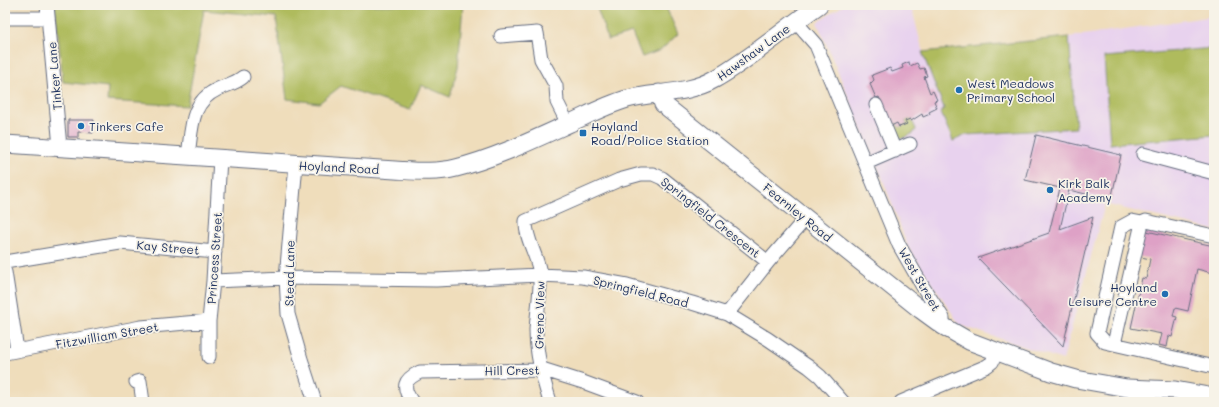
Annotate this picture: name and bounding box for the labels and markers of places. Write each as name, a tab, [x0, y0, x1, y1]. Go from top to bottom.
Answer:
place label: West Meadows Primary School	[967, 75, 1055, 105]
marker: West Meadows Primary School	[954, 85, 964, 95]
place label: Tinkers Cafe	[89, 118, 164, 134]
place label: Hoyland Road/Police Station	[591, 118, 709, 148]
marker: Tinkers Cafe	[76, 121, 86, 131]
marker: Hoyland Road/Police Station	[578, 128, 588, 138]
place label: Kirk Balk Academy	[1058, 175, 1112, 205]
marker: Kirk Balk Academy	[1045, 185, 1055, 195]
place label: Hoyland Leisure Centre	[1069, 279, 1157, 309]
marker: Hoyland Leisure Centre	[1160, 289, 1170, 299]

